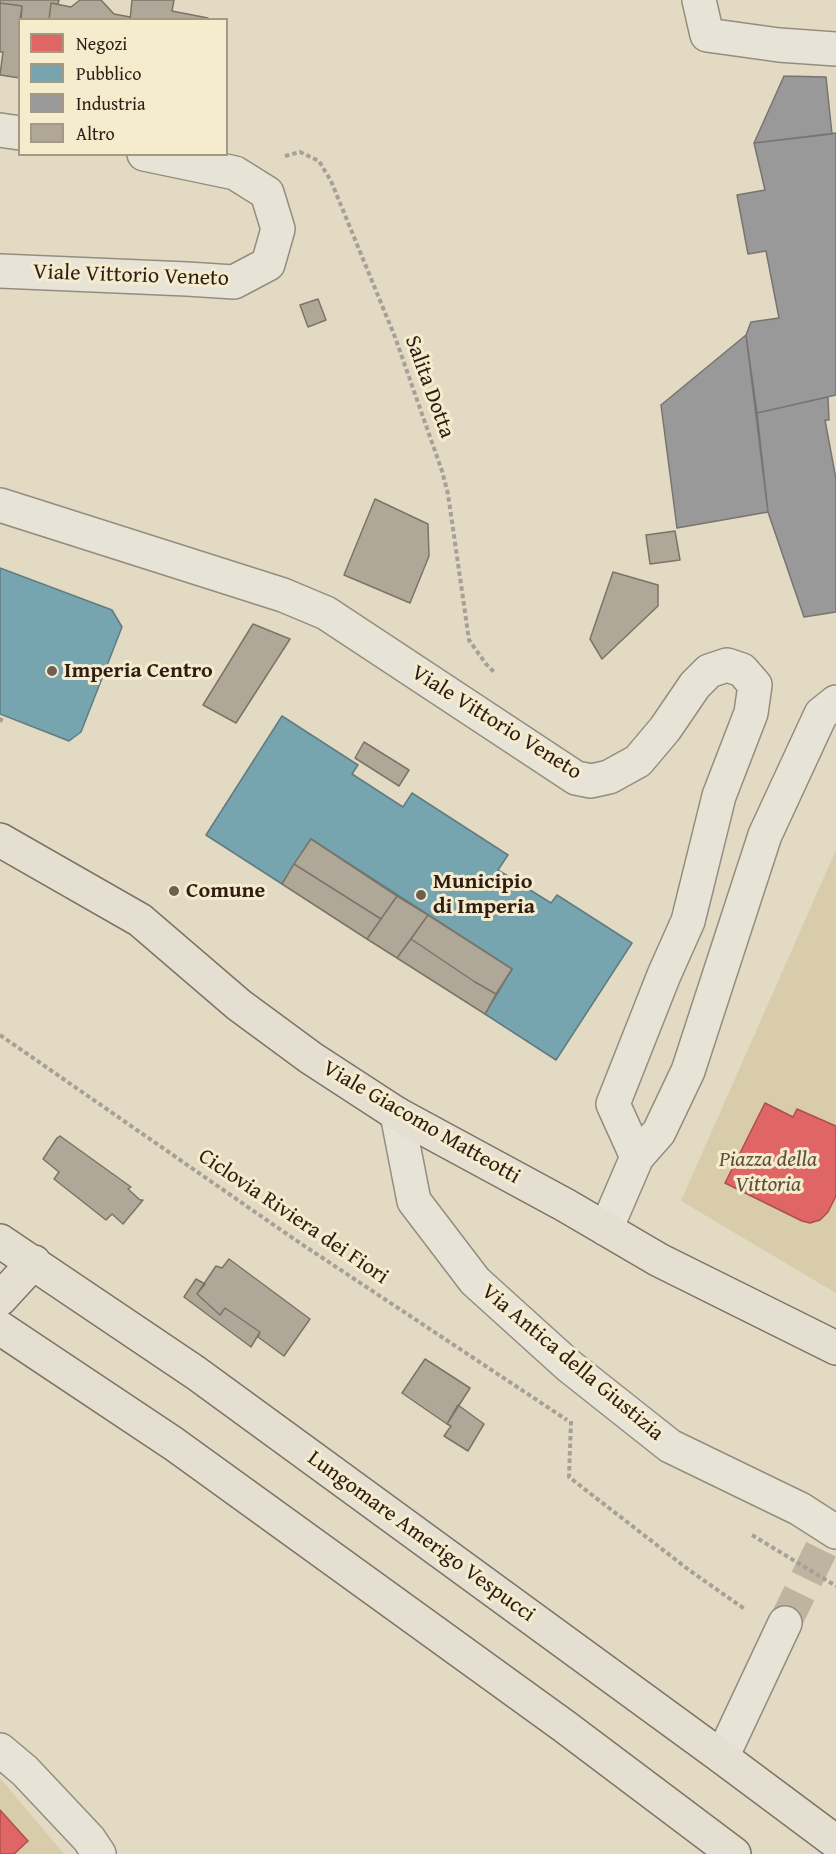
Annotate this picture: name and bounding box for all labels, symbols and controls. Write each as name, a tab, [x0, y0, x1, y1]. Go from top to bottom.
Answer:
legend	[18, 18, 228, 156]
text: Negozi	[76, 30, 127, 57]
text: Pubblico	[76, 60, 141, 87]
text: Industria	[76, 90, 145, 117]
text: Altro	[76, 120, 115, 147]
street label: Viale Vittorio Veneto	[33, 259, 229, 293]
street label: Salita Dotta	[398, 332, 460, 442]
place label: Imperia Centro	[64, 658, 213, 684]
street label: Viale Vittorio Veneto	[406, 660, 586, 786]
marker: Imperia Centro	[45, 664, 59, 678]
place label: Municipio di Imperia	[433, 869, 535, 920]
place label: Comune	[186, 878, 265, 904]
marker: Comune	[167, 884, 181, 898]
marker: Municipio di Imperia	[414, 888, 428, 902]
street label: Viale Giacomo Matteotti	[317, 1056, 525, 1190]
street label: Ciclovia Riviera dei Fiori	[193, 1143, 393, 1291]
park label: Piazza della Vittoria	[719, 1147, 817, 1198]
street label: Via Antica della Giustizia	[475, 1279, 669, 1447]
street label: Lungomare Amerigo Vespucci	[302, 1446, 540, 1628]

